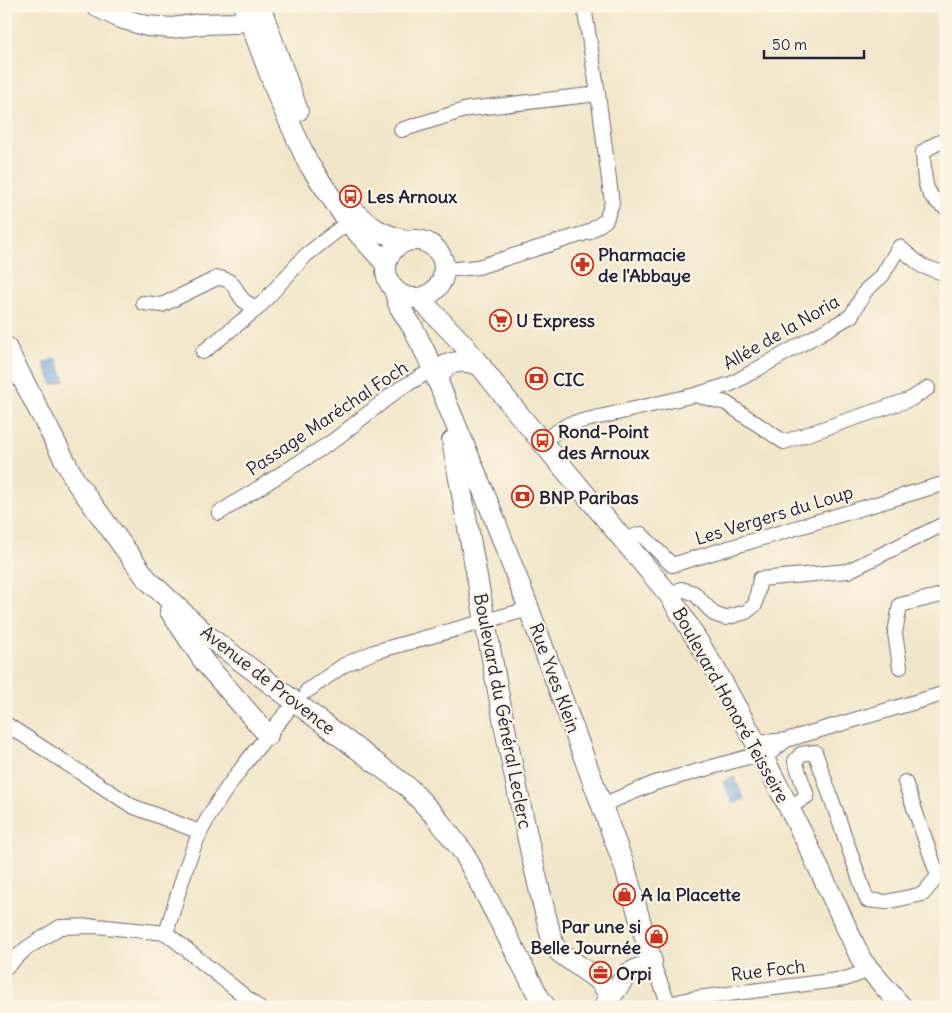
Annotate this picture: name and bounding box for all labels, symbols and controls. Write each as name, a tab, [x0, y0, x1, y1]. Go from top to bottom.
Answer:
scale bar	[764, 28, 864, 60]
text: 50 m	[772, 35, 807, 54]
bus stop icon: Les Arnoux	[339, 184, 363, 208]
place label: Les Arnoux	[367, 185, 457, 208]
place label: Pharmacie de l'Abbaye	[598, 243, 691, 287]
pharmacy icon: Pharmacie de l'Abbaye	[570, 252, 594, 276]
street label: Allée de la Noria	[719, 289, 843, 375]
supermarket icon: U Express	[488, 308, 512, 332]
place label: U Express	[516, 309, 595, 332]
street label: Passage Maréchal Foch	[242, 355, 412, 481]
bank icon: CIC	[525, 367, 549, 391]
place label: CIC	[553, 368, 584, 391]
place label: Rond-Point des Arnoux	[558, 420, 650, 464]
bus stop icon: Rond-Point des Arnoux	[530, 429, 554, 453]
street label: Les Vergers du Loup	[692, 480, 856, 550]
bank icon: BNP Paribas	[511, 485, 535, 509]
place label: BNP Paribas	[539, 486, 639, 509]
street label: Boulevard du Général Leclerc	[469, 591, 537, 831]
street label: Boulevard Honoré Teisseire	[668, 603, 794, 807]
street label: Avenue de Provence	[196, 620, 340, 740]
street label: Rue Yves Klein	[524, 620, 586, 736]
shop icon: A la Placette	[613, 882, 637, 906]
place label: A la Placette	[641, 883, 741, 906]
place label: Par une si Belle Journée	[531, 915, 641, 959]
shop icon: Par une si Belle Journée	[645, 924, 669, 948]
street label: Rue Foch	[729, 954, 807, 986]
office icon: Orpi	[588, 961, 612, 985]
place label: Orpi	[616, 962, 652, 985]

